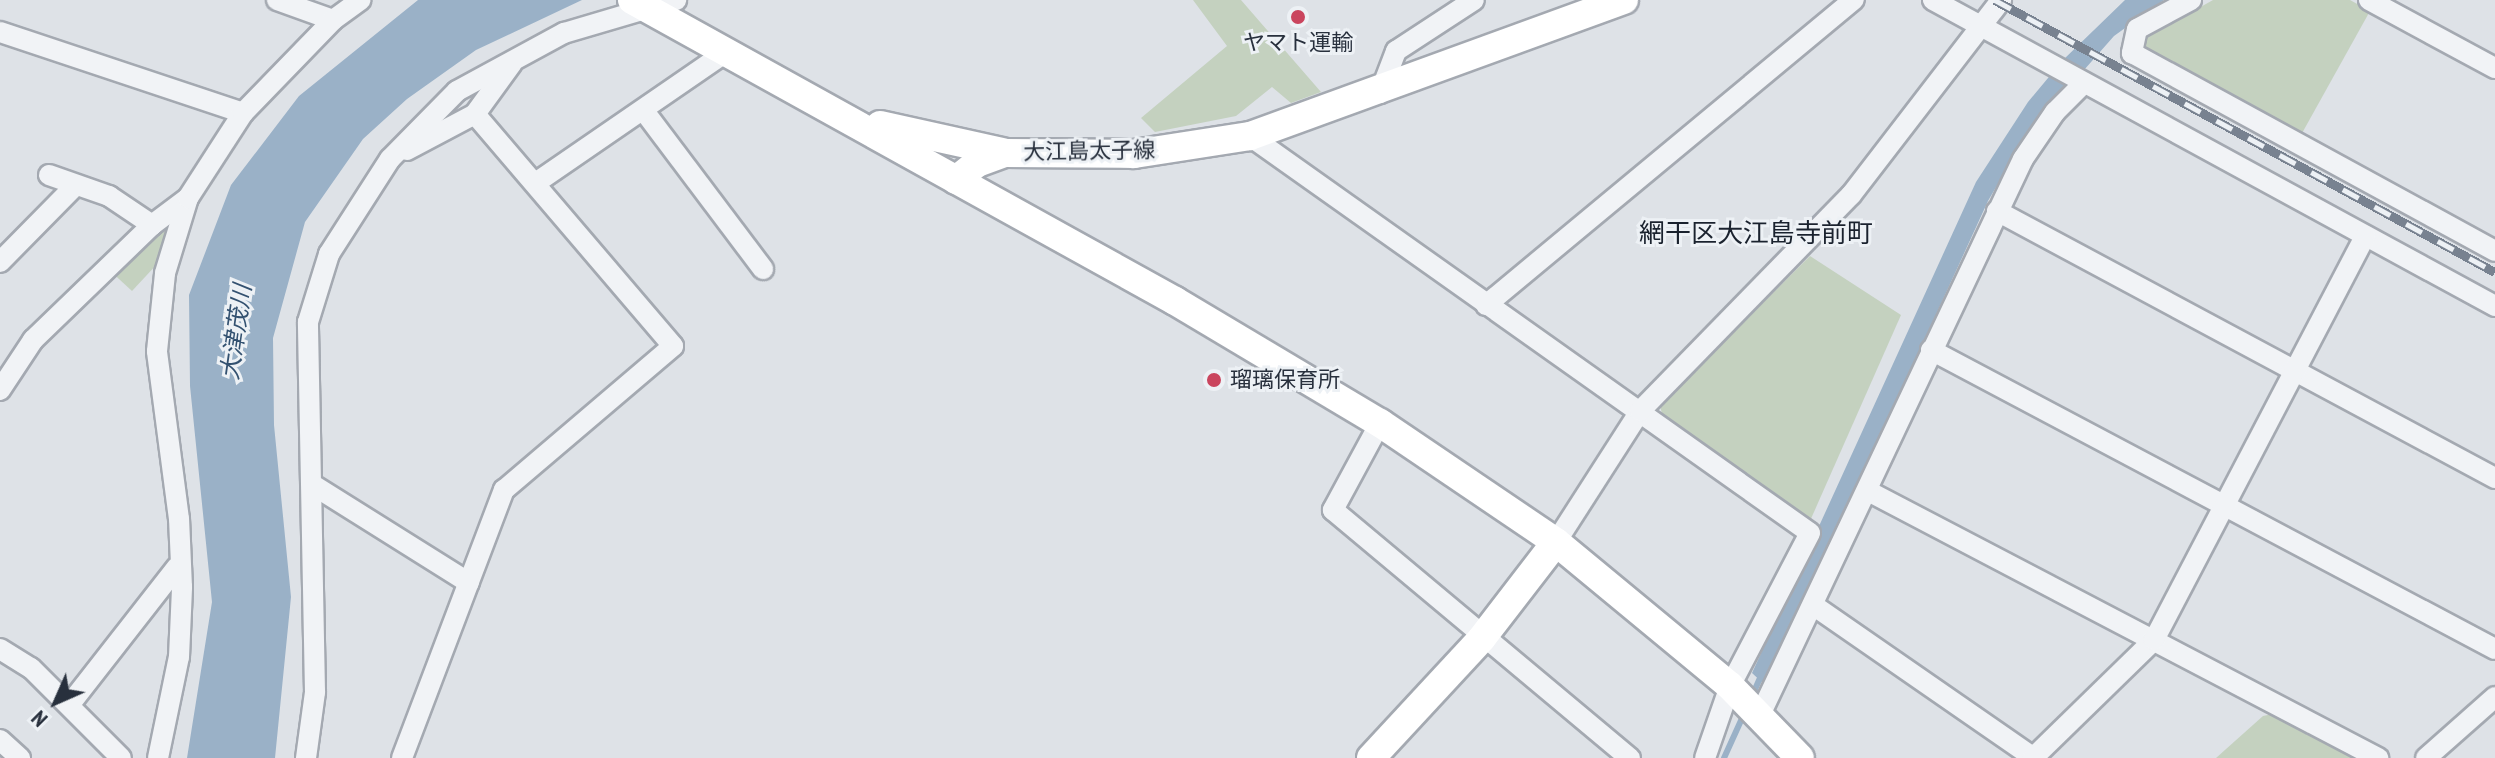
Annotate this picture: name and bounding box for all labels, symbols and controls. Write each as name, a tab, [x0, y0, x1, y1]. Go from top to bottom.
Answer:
marker: ヤマト運輸	[1289, 8, 1307, 26]
place label: ヤマト運輸	[1243, 30, 1353, 56]
street label: 大江島太子線	[1023, 137, 1155, 165]
district label: 網干区大江島寺前町	[1639, 217, 1873, 249]
water label: 大津茂川	[215, 282, 257, 382]
place label: 瑠璃保育所	[1230, 367, 1340, 393]
marker: 瑠璃保育所	[1205, 371, 1223, 389]
north arrow	[16, 662, 96, 742]
text: N	[25, 705, 53, 733]

